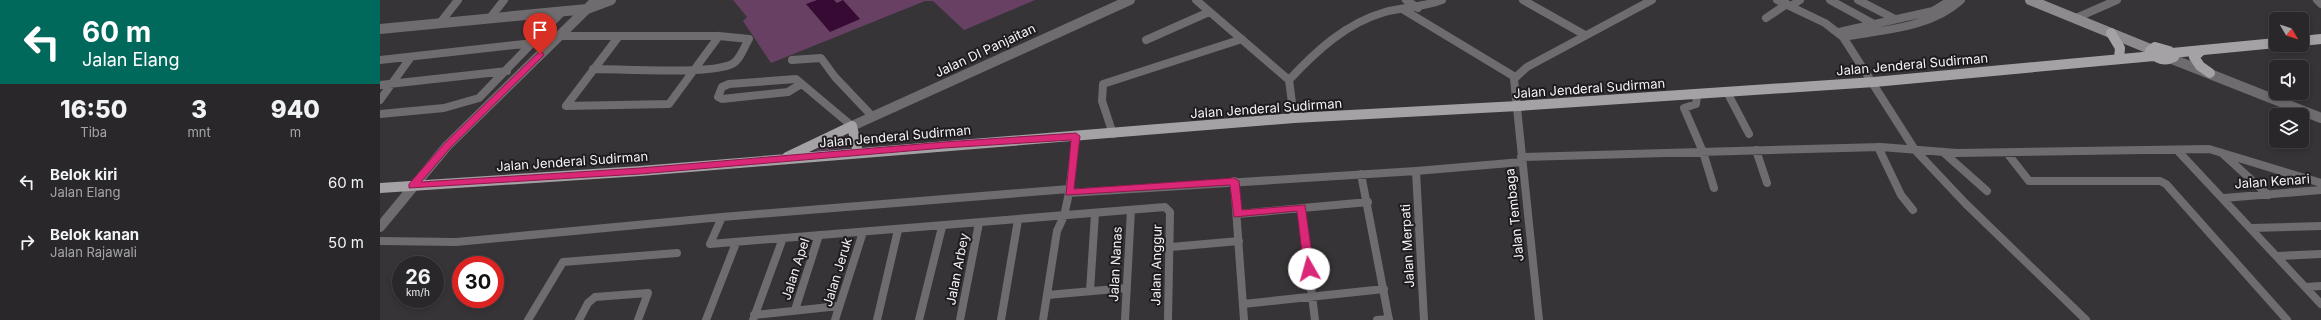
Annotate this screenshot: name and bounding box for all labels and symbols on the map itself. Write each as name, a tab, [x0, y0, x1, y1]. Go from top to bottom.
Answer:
north arrow	[2269, 12, 2309, 52]
pin	[523, 13, 557, 54]
street label: Jalan DI Panjaitan	[932, 20, 1038, 80]
street label: Jalan Jenderal Sudirman	[1835, 49, 1989, 79]
street label: Jalan Jenderal Sudirman	[1512, 75, 1666, 101]
street label: Jalan Jenderal Sudirman	[1189, 95, 1343, 121]
street label: Jalan Jenderal Sudirman	[818, 121, 972, 151]
street label: Jalan Jenderal Sudirman	[495, 148, 649, 174]
street label: Jalan Tembaga	[1501, 168, 1527, 262]
street label: Jalan Kenari	[2234, 170, 2310, 192]
street label: Jalan Merpati	[1397, 204, 1417, 288]
street label: Jalan Anggur	[1147, 224, 1165, 306]
street label: Jalan Nanas	[1105, 226, 1125, 302]
street label: Jalan Arbey	[942, 232, 972, 306]
street label: Jalan Apel	[777, 236, 813, 302]
street label: Jalan Jeruk	[819, 236, 855, 308]
position arrow	[1288, 248, 1330, 290]
speed limit sign: 30	[452, 256, 504, 308]

